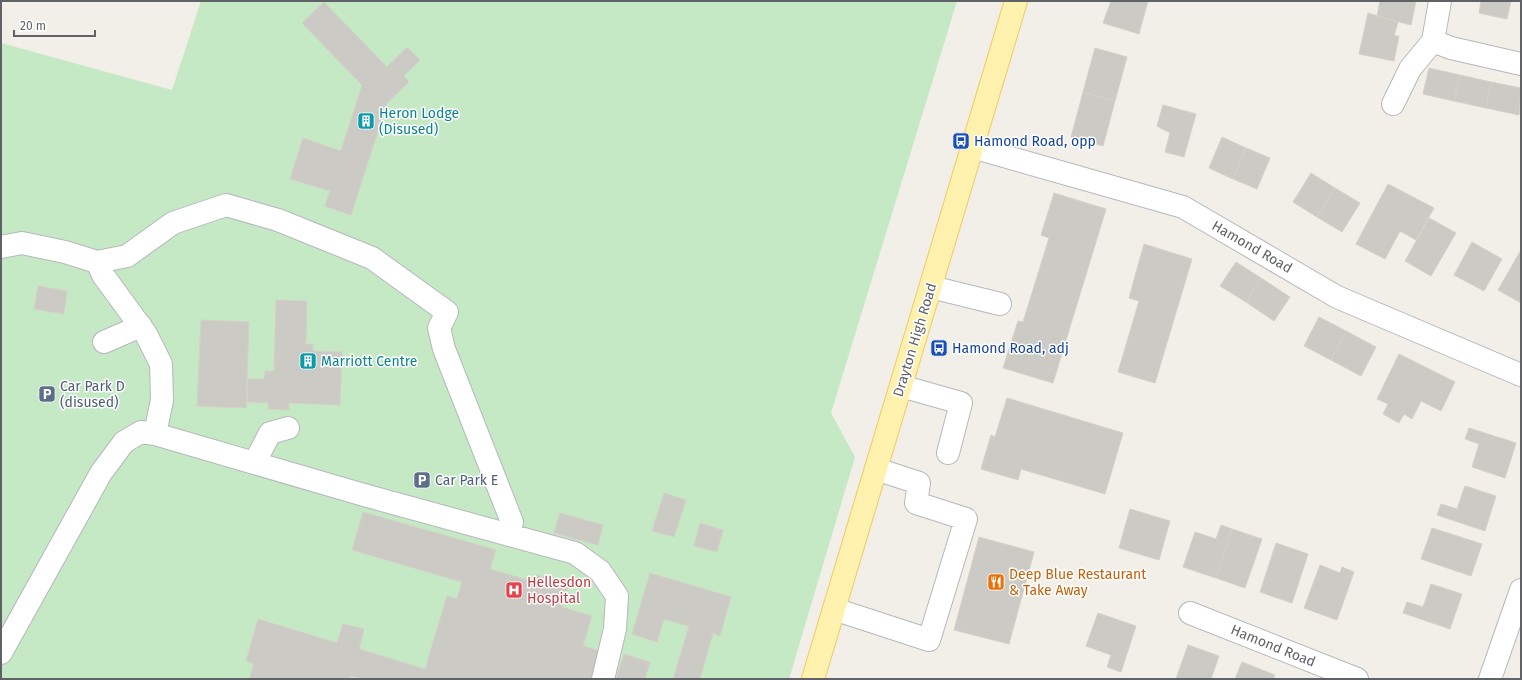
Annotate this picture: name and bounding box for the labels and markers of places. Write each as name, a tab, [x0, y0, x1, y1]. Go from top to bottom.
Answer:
place label: Heron Lodge (Disused)	[379, 105, 459, 138]
building icon: Heron Lodge (Disused)	[356, 111, 376, 131]
bus stop icon: Hamond Road, opp	[951, 131, 971, 151]
place label: Hamond Road, opp	[974, 133, 1096, 150]
bus stop icon: Hamond Road, adj	[929, 338, 949, 358]
place label: Hamond Road, adj	[952, 340, 1069, 357]
building icon: Marriott Centre	[298, 351, 318, 371]
place label: Marriott Centre	[321, 353, 417, 370]
place label: Car Park D (disused)	[60, 378, 125, 411]
parking icon: Car Park D (disused)	[37, 384, 57, 404]
parking icon: Car Park E	[412, 470, 432, 490]
place label: Car Park E	[435, 472, 498, 489]
place label: Deep Blue Restaurant & Take Away	[1009, 566, 1147, 599]
restaurant icon: Deep Blue Restaurant & Take Away	[986, 572, 1006, 592]
place label: Hellesdon Hospital	[527, 574, 591, 607]
hospital icon: Hellesdon Hospital	[504, 580, 524, 600]

